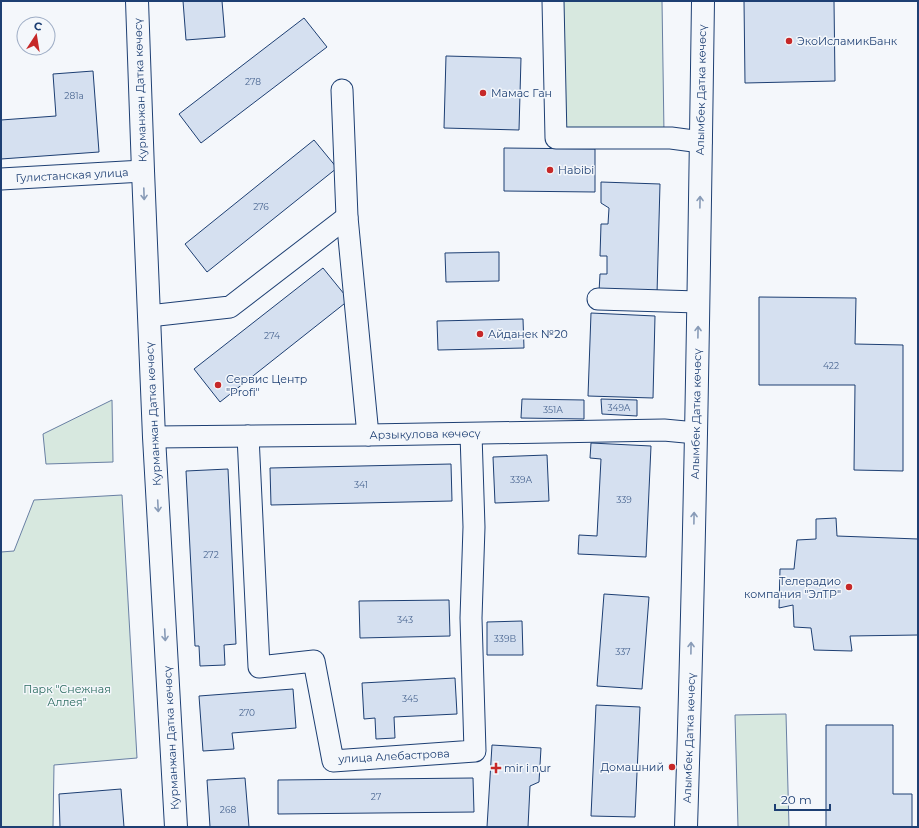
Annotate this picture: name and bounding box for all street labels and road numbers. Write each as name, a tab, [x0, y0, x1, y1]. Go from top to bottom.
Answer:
street label: Курманжан Датка көчөсү	[130, 17, 150, 162]
street label: Алымбек Датка көчөсү	[693, 24, 709, 155]
street label: Гулистанская улица	[15, 165, 129, 185]
street label: Курманжан Датка көчөсү	[142, 341, 164, 486]
street label: Алымбек Датка көчөсү	[688, 348, 704, 479]
street label: Арзыкулова көчөсү	[369, 426, 482, 442]
street label: Курманжан Датка көчөсү	[160, 665, 182, 810]
street label: Алымбек Датка көчөсү	[680, 672, 698, 804]
street label: улица Алебастрова	[337, 746, 450, 766]

